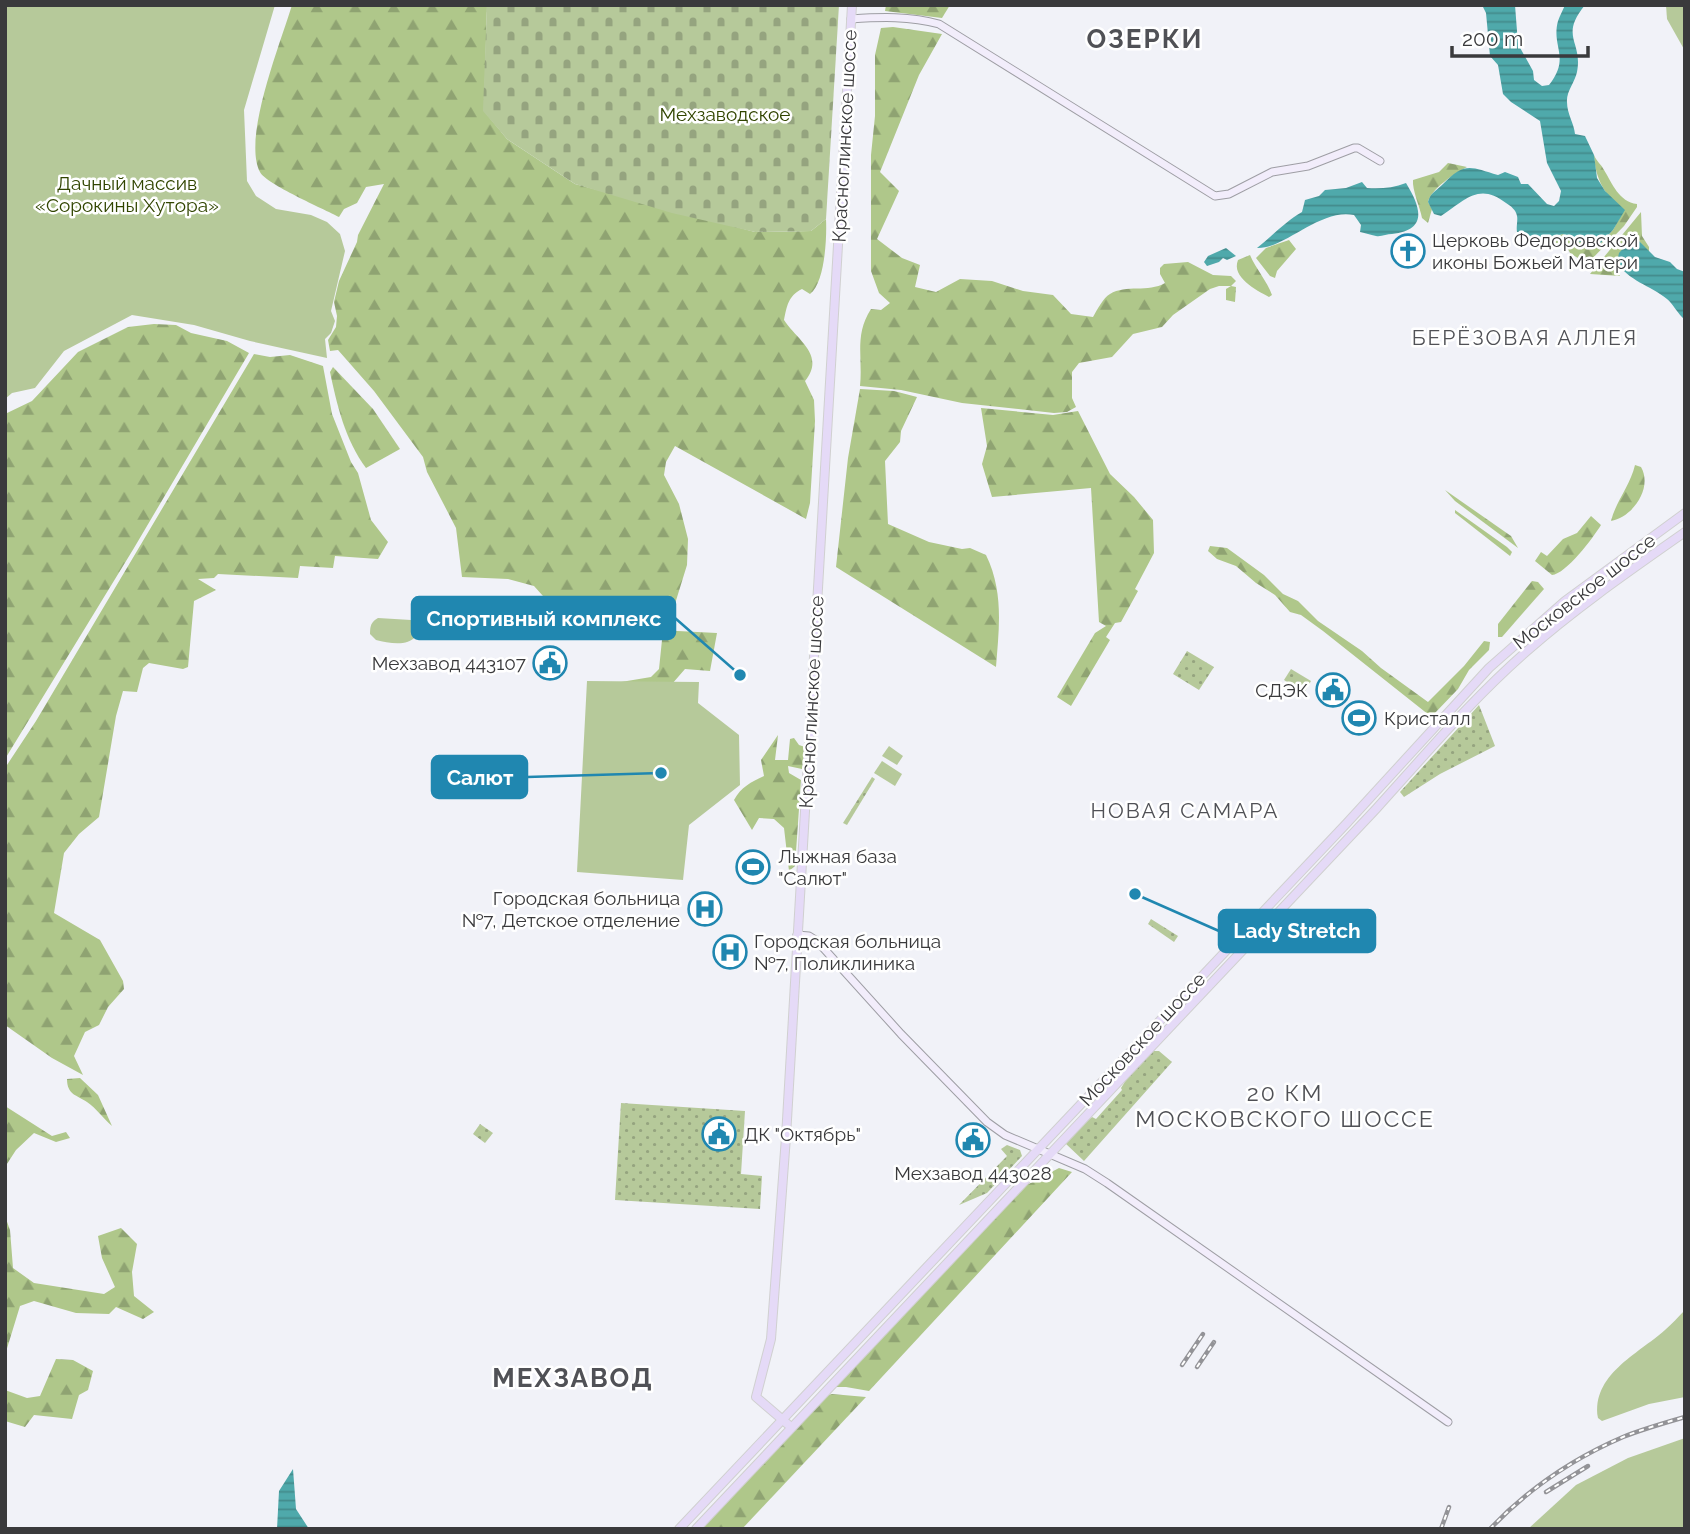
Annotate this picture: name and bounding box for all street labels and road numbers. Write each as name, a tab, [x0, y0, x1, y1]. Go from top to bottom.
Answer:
street label: Красноглинское шоссе	[827, 29, 861, 243]
street label: Московское шоссе	[1508, 529, 1660, 653]
street label: Красноглинское шоссе	[794, 595, 828, 809]
street label: Московское шоссе	[1074, 968, 1210, 1110]

